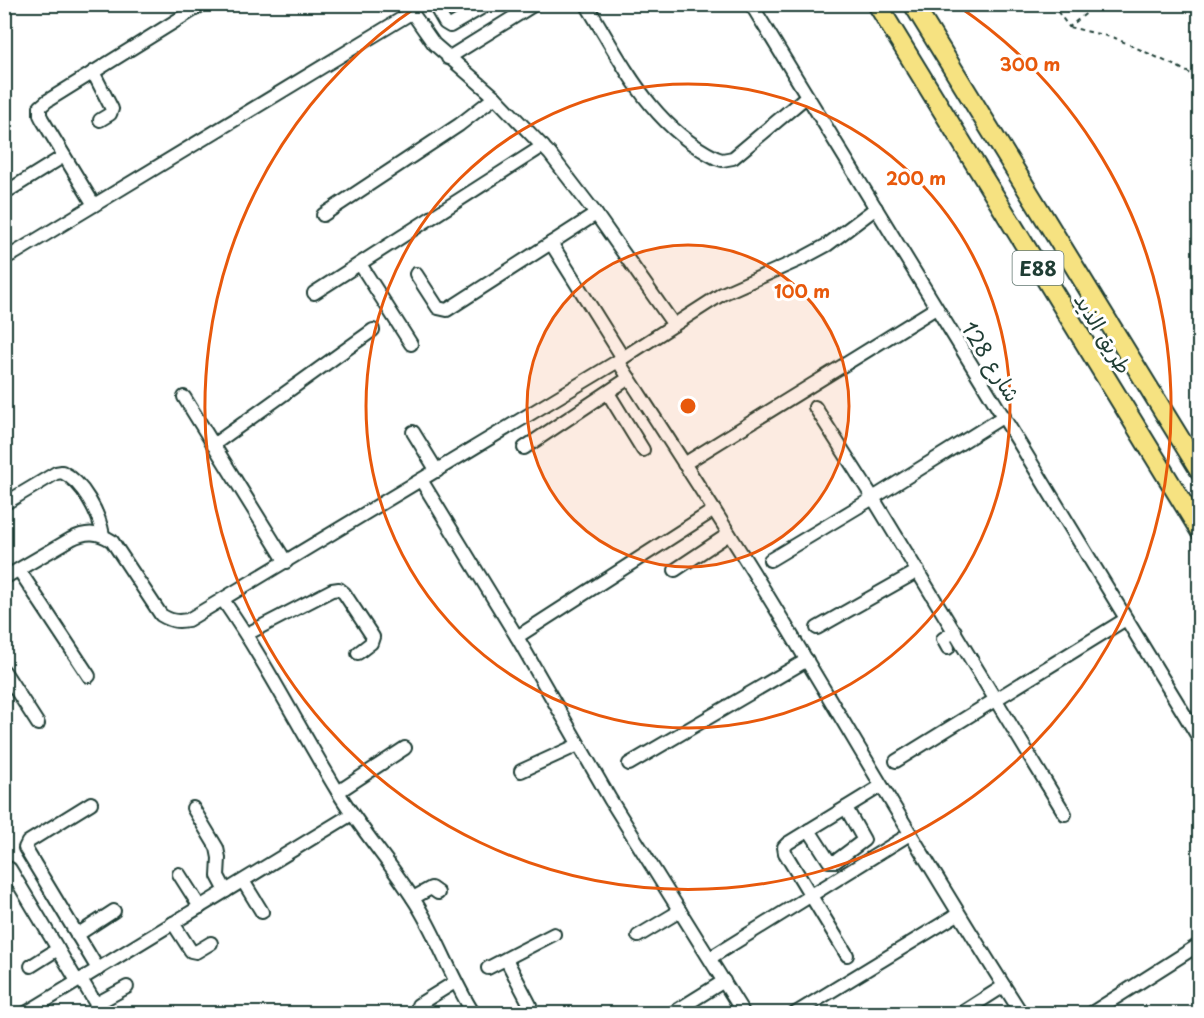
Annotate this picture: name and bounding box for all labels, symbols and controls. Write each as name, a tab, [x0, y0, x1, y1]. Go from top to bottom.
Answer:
text: 300 m	[1000, 50, 1060, 77]
text: 200 m	[886, 164, 946, 191]
road number: E88	[1012, 251, 1064, 285]
text: 100 m	[774, 277, 830, 304]
street label: طريق الذيد	[1067, 286, 1141, 380]
street label: شارع 128	[954, 315, 1029, 408]
centre of rings	[678, 396, 698, 416]

